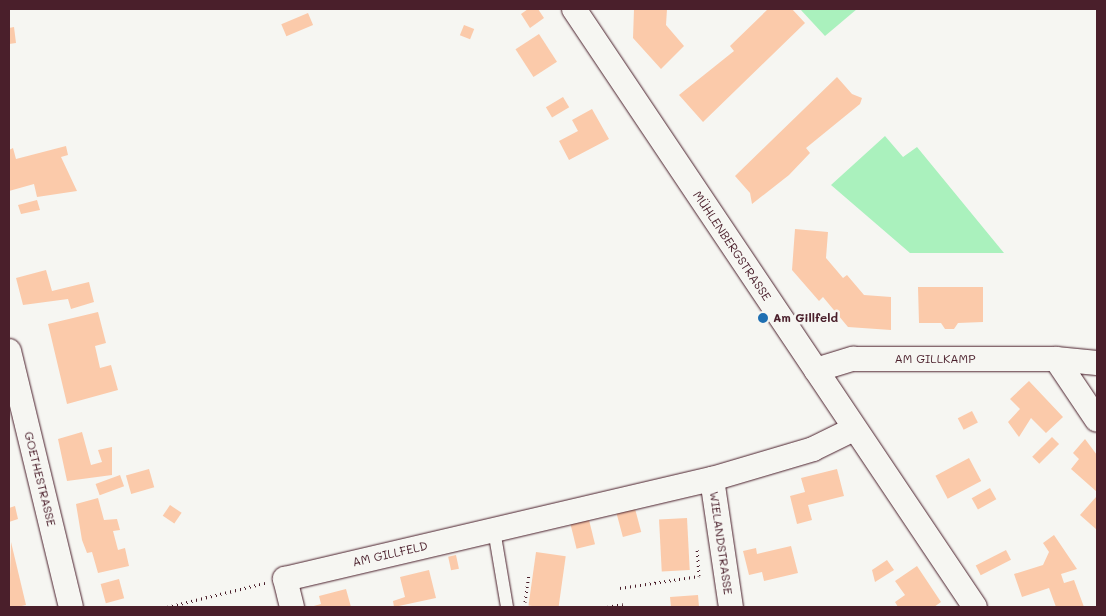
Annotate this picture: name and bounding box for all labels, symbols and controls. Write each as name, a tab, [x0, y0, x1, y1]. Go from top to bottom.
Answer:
street label: MÜHLENBERGSTRASSE	[690, 189, 774, 303]
place label: Am Gillfeld	[773, 311, 838, 325]
marker: Am Gillfeld	[757, 312, 769, 324]
street label: AM GILLKAMP	[895, 352, 975, 366]
street label: GOETHESTRASSE	[21, 430, 59, 528]
street label: WIELANDSTRASSE	[707, 490, 735, 596]
street label: AM GILLFELD	[351, 538, 429, 570]

